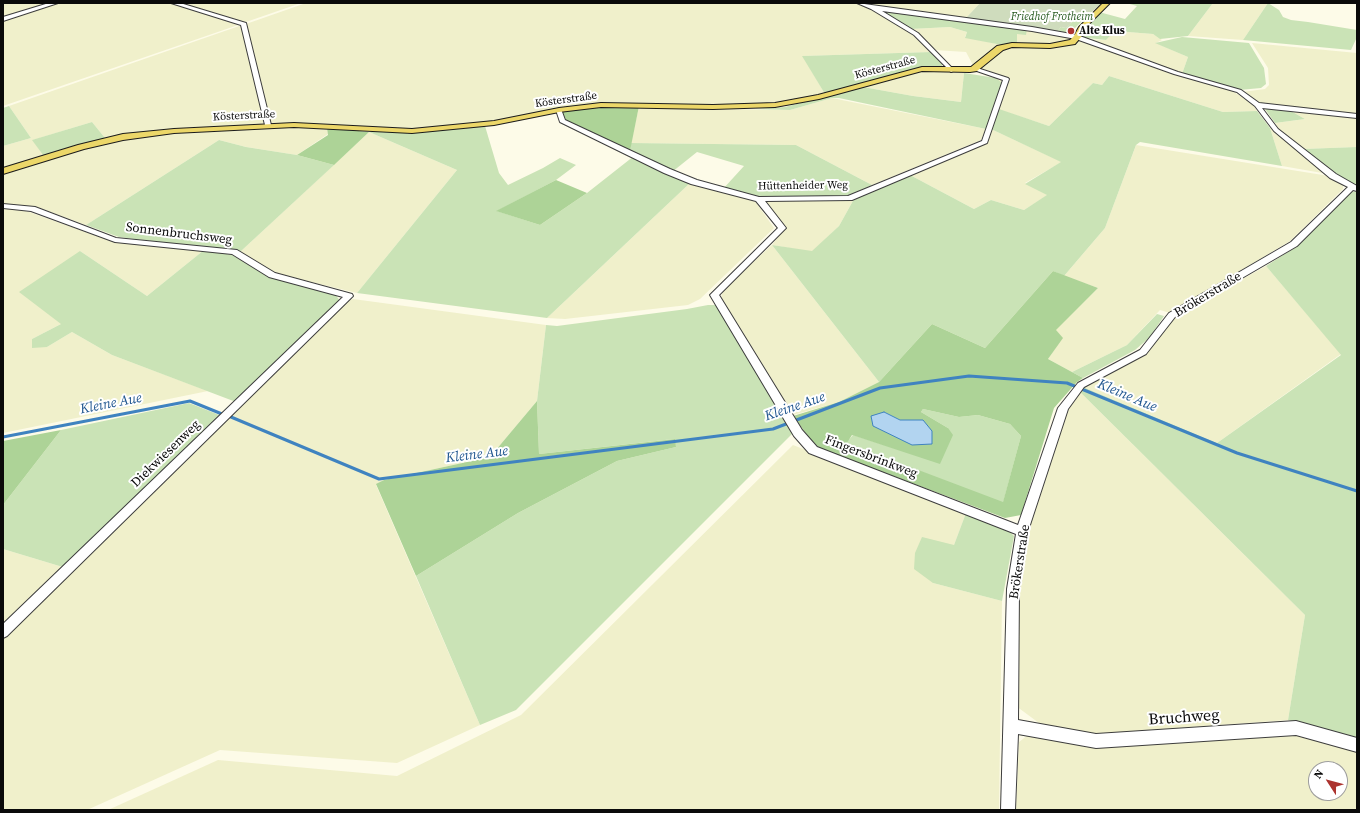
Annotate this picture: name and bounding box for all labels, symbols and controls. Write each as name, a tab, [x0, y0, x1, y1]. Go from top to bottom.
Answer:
park label: Friedhof Frotheim	[1011, 10, 1093, 24]
place label: Alte Klus	[1079, 24, 1125, 38]
marker: Alte Klus	[1066, 26, 1076, 36]
street label: Kösterstraße	[853, 54, 917, 82]
street label: Kösterstraße	[534, 89, 598, 111]
street label: Kösterstraße	[213, 108, 275, 124]
street label: Hüttenheider Weg	[758, 179, 848, 193]
street label: Sonnenbruchsweg	[125, 220, 233, 248]
street label: Brökerstraße	[1172, 269, 1244, 321]
water label: Kleine Aue	[1095, 376, 1159, 416]
water label: Kleine Aue	[763, 389, 827, 425]
water label: Kleine Aue	[79, 390, 143, 418]
street label: Diekwiesenweg	[128, 417, 204, 491]
street label: Fingersbrinkweg	[822, 432, 920, 482]
water label: Kleine Aue	[445, 443, 509, 467]
street label: Brökerstraße	[1006, 523, 1034, 601]
street label: Bruchweg	[1148, 706, 1220, 730]
north arrow	[1308, 761, 1348, 801]
text: N	[1310, 767, 1327, 782]

